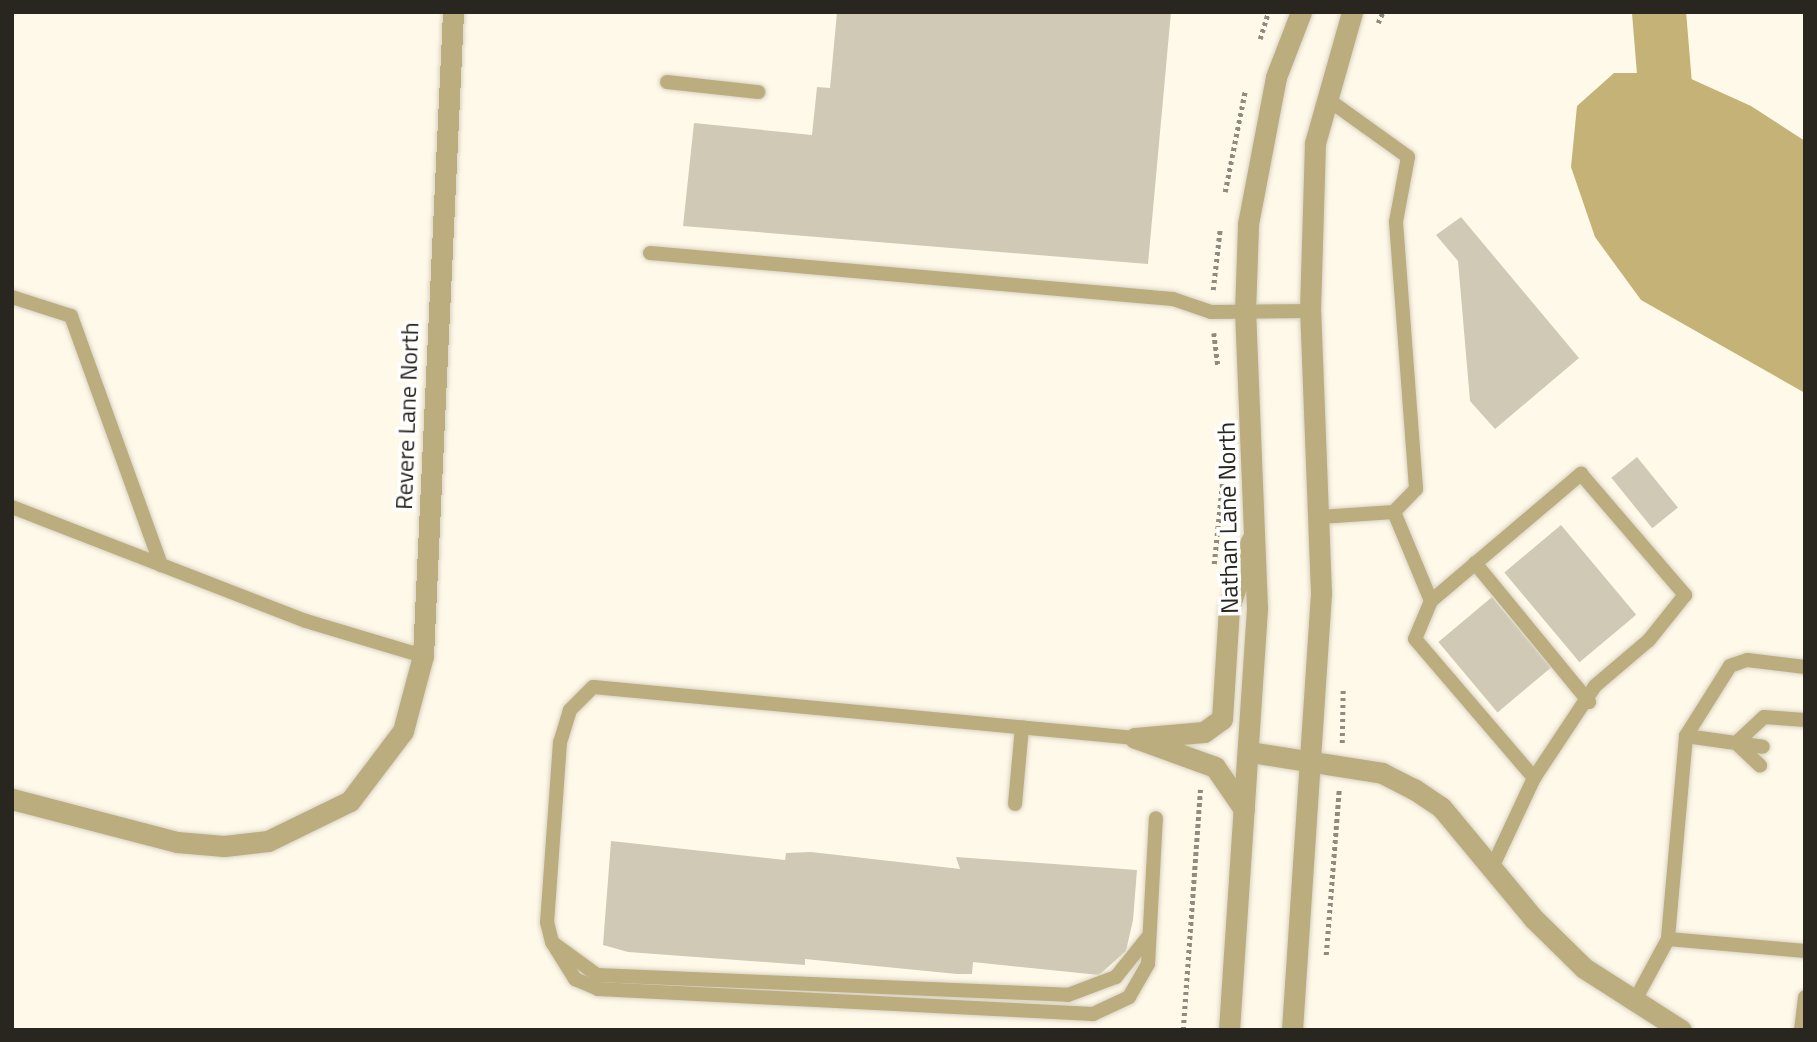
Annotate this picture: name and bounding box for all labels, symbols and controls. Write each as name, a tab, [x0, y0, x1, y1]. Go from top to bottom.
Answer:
street label: Revere Lane North	[389, 322, 425, 510]
street label: Nathan Lane North	[1212, 422, 1244, 614]

